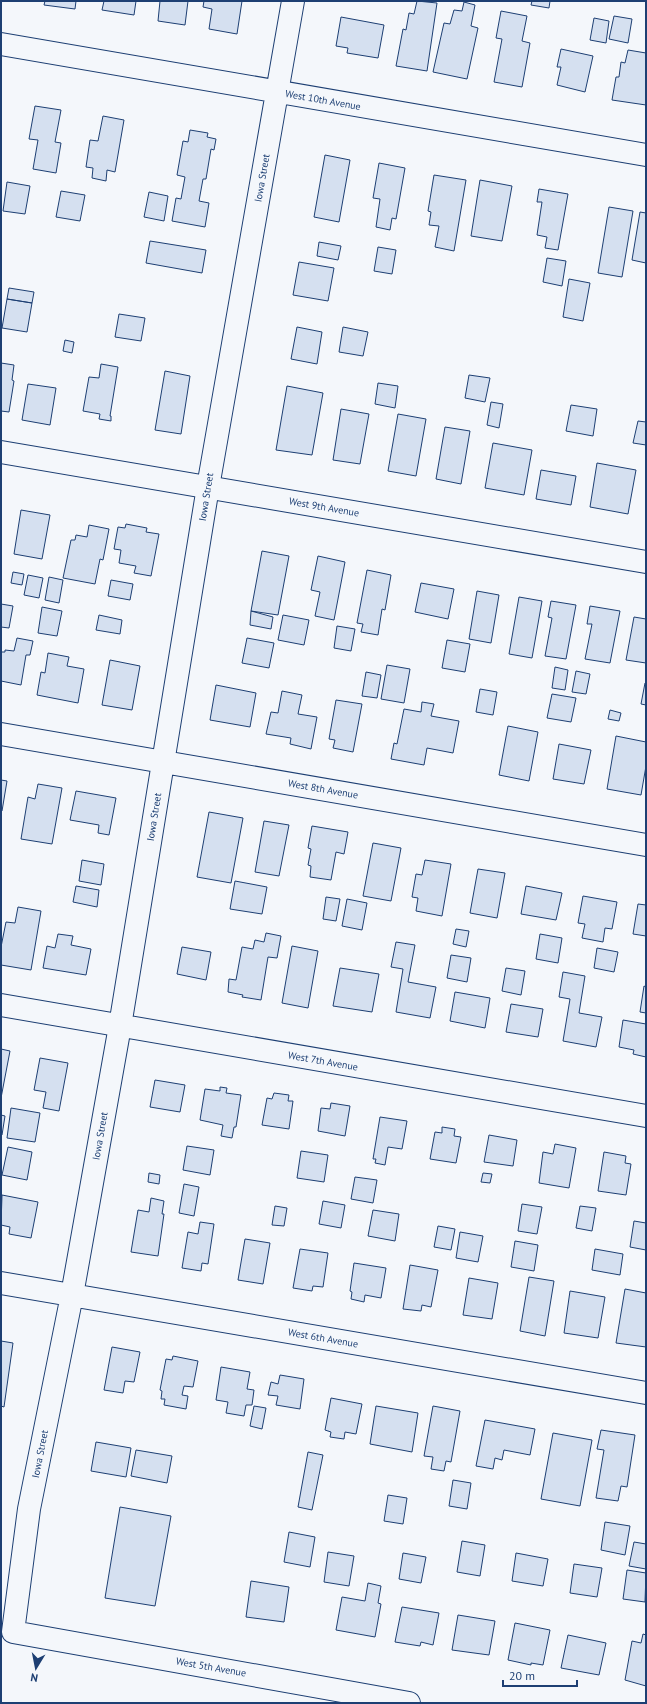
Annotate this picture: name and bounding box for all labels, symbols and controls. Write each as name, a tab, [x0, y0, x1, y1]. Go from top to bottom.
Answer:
street label: West 10th Avenue	[284, 87, 362, 113]
street label: Iowa Street	[251, 152, 273, 203]
street label: Iowa Street	[196, 471, 216, 522]
street label: West 9th Avenue	[288, 494, 360, 520]
street label: West 8th Avenue	[287, 776, 359, 802]
street label: Iowa Street	[144, 791, 164, 842]
street label: West 7th Avenue	[287, 1048, 359, 1074]
street label: Iowa Street	[89, 1110, 111, 1161]
street label: West 6th Avenue	[287, 1325, 359, 1351]
street label: Iowa Street	[29, 1428, 51, 1479]
north arrow	[16, 1648, 56, 1688]
street label: West 5th Avenue	[175, 1654, 247, 1680]
scale bar	[503, 1662, 577, 1688]
text: 20 m	[509, 1668, 535, 1683]
text: N	[29, 1670, 39, 1685]

